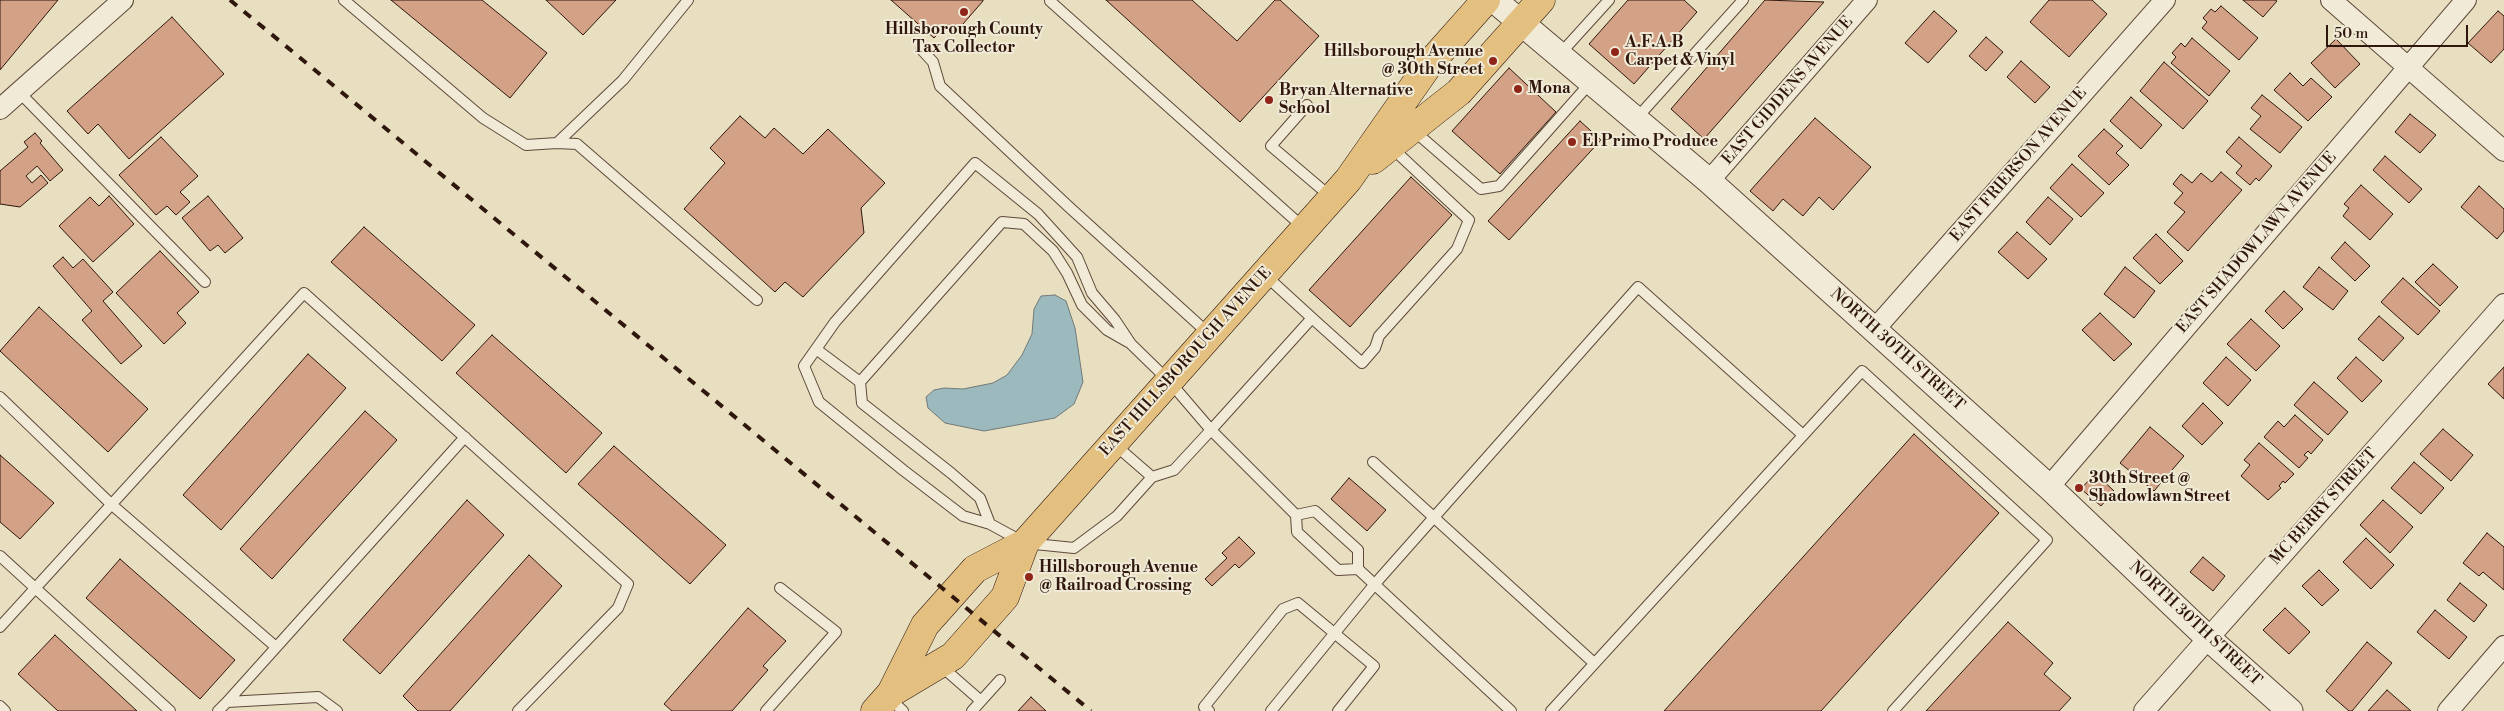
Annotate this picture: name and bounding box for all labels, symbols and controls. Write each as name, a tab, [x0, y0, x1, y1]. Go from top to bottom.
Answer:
marker: Hillsborough County Tax Collector	[958, 6, 970, 18]
street label: EAST GIDDENS AVENUE	[1718, 13, 1858, 169]
scale bar	[2329, 15, 2472, 47]
place label: Hillsborough County Tax Collector	[885, 20, 1043, 58]
text: 50 m	[2334, 24, 2368, 43]
place label: A.F.A.B Carpet & Vinyl	[1625, 33, 1735, 71]
place label: Hillsborough Avenue @ 30th Street	[1324, 42, 1483, 80]
marker: A.F.A.B Carpet & Vinyl	[1609, 46, 1621, 58]
marker: Hillsborough Avenue @ 30th Street	[1487, 55, 1499, 67]
place label: Mona	[1528, 79, 1571, 99]
place label: Bryan Alternative School	[1279, 81, 1413, 119]
marker: Mona	[1512, 83, 1524, 95]
street label: EAST FRIERSON AVENUE	[1947, 84, 2091, 246]
marker: Bryan Alternative School	[1263, 94, 1275, 106]
place label: El Primo Produce	[1582, 132, 1718, 152]
marker: El Primo Produce	[1566, 136, 1578, 148]
street label: EAST SHADOWLAWN AVENUE	[2173, 148, 2341, 338]
street label: EAST HILLSBOROUGH AVENUE	[1096, 263, 1276, 461]
street label: NORTH 30TH STREET	[1826, 285, 1968, 415]
street label: MC BERRY STREET	[2266, 445, 2382, 569]
place label: 30th Street @ Shadowlawn Street	[2089, 469, 2230, 507]
marker: 30th Street @ Shadowlawn Street	[2073, 482, 2085, 494]
place label: Hillsborough Avenue @ Railroad Crossing	[1039, 558, 1198, 596]
street label: NORTH 30TH STREET	[2125, 558, 2265, 690]
marker: Hillsborough Avenue @ Railroad Crossing	[1023, 571, 1035, 583]

